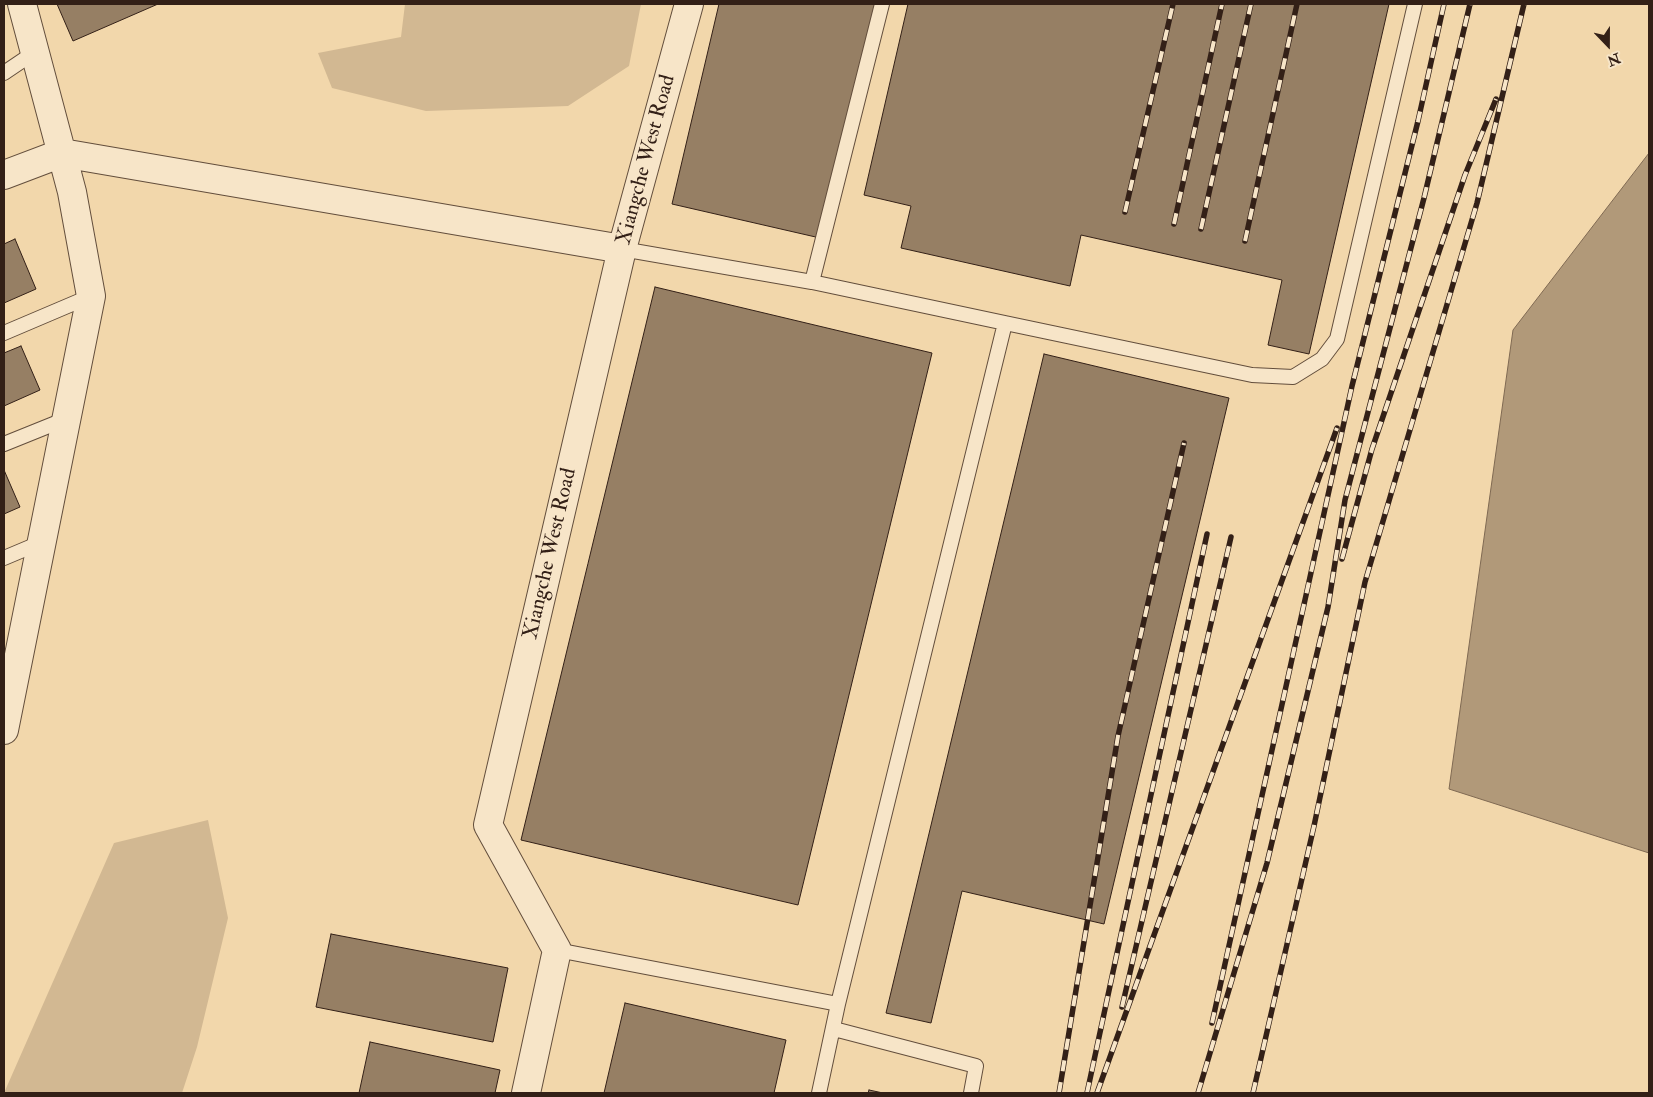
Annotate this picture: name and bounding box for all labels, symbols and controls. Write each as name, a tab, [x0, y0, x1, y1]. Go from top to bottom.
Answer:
north arrow	[1583, 20, 1633, 70]
text: N	[1605, 49, 1623, 70]
street label: Xiangche West Road	[612, 72, 682, 248]
street label: Xiangche West Road	[519, 466, 583, 642]

